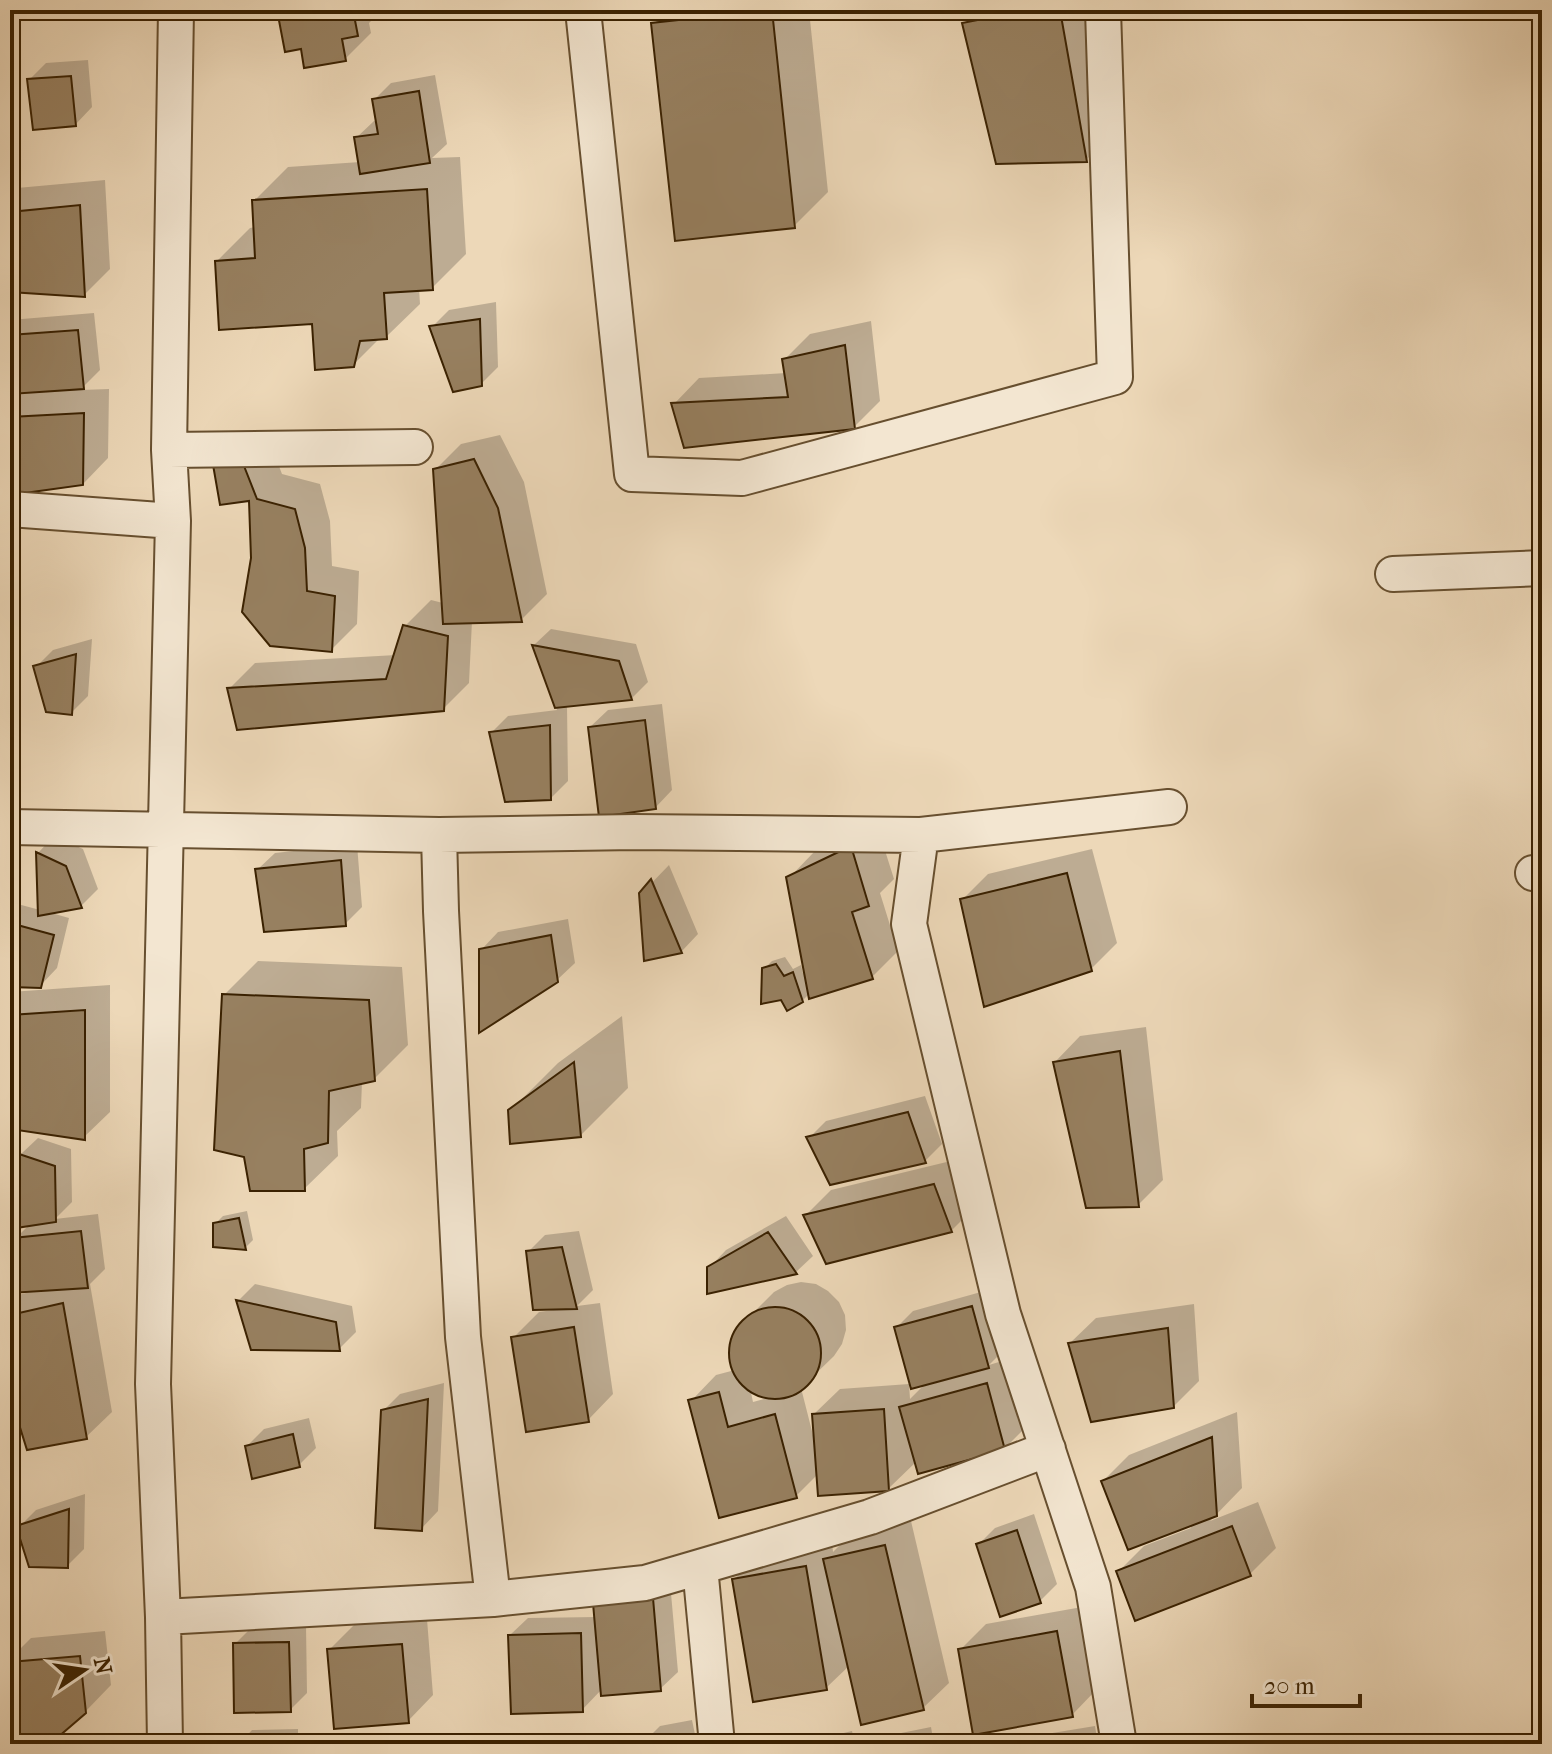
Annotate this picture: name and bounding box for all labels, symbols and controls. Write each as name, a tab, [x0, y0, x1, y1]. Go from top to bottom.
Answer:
north arrow	[44, 1630, 124, 1710]
text: N	[88, 1655, 117, 1677]
scale bar	[1252, 1658, 1360, 1708]
text: 20 m	[1264, 1672, 1315, 1700]

